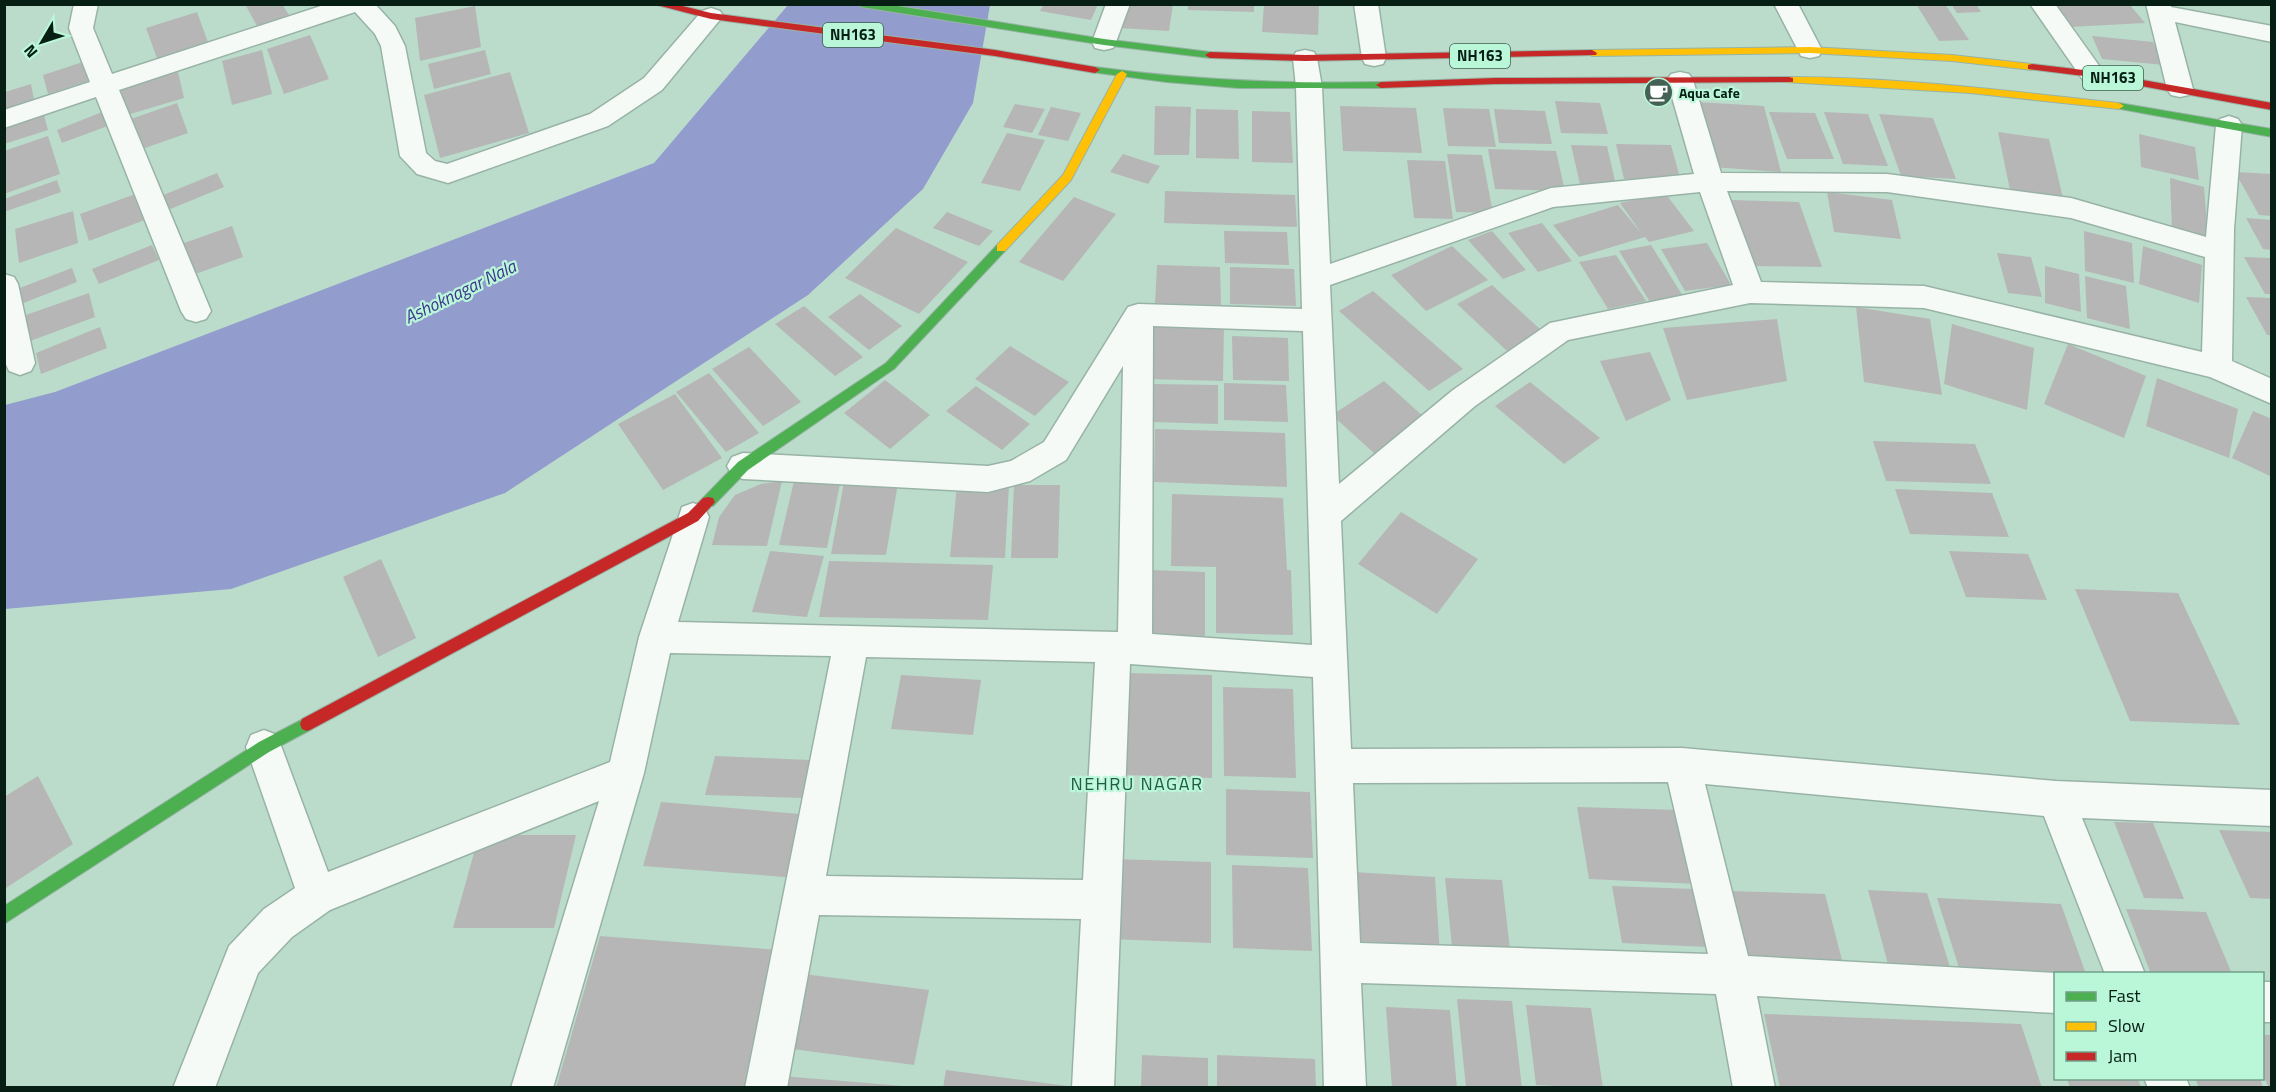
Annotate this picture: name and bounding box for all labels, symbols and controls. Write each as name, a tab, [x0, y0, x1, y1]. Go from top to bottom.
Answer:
north arrow	[12, 12, 72, 72]
road number: NH163	[823, 23, 883, 47]
text: N	[18, 40, 43, 63]
road number: NH163	[1450, 44, 1510, 68]
road number: NH163	[2083, 66, 2143, 90]
cafe icon: Aqua Cafe	[1642, 77, 1674, 109]
place label: Aqua Cafe	[1679, 82, 1740, 103]
water label: Ashoknagar Nala	[399, 252, 521, 330]
district label: NEHRU NAGAR	[1071, 770, 1204, 797]
legend	[2054, 972, 2264, 1080]
text: Fast	[2108, 982, 2141, 1009]
text: Slow	[2108, 1012, 2145, 1039]
text: Jam	[2108, 1042, 2137, 1069]

